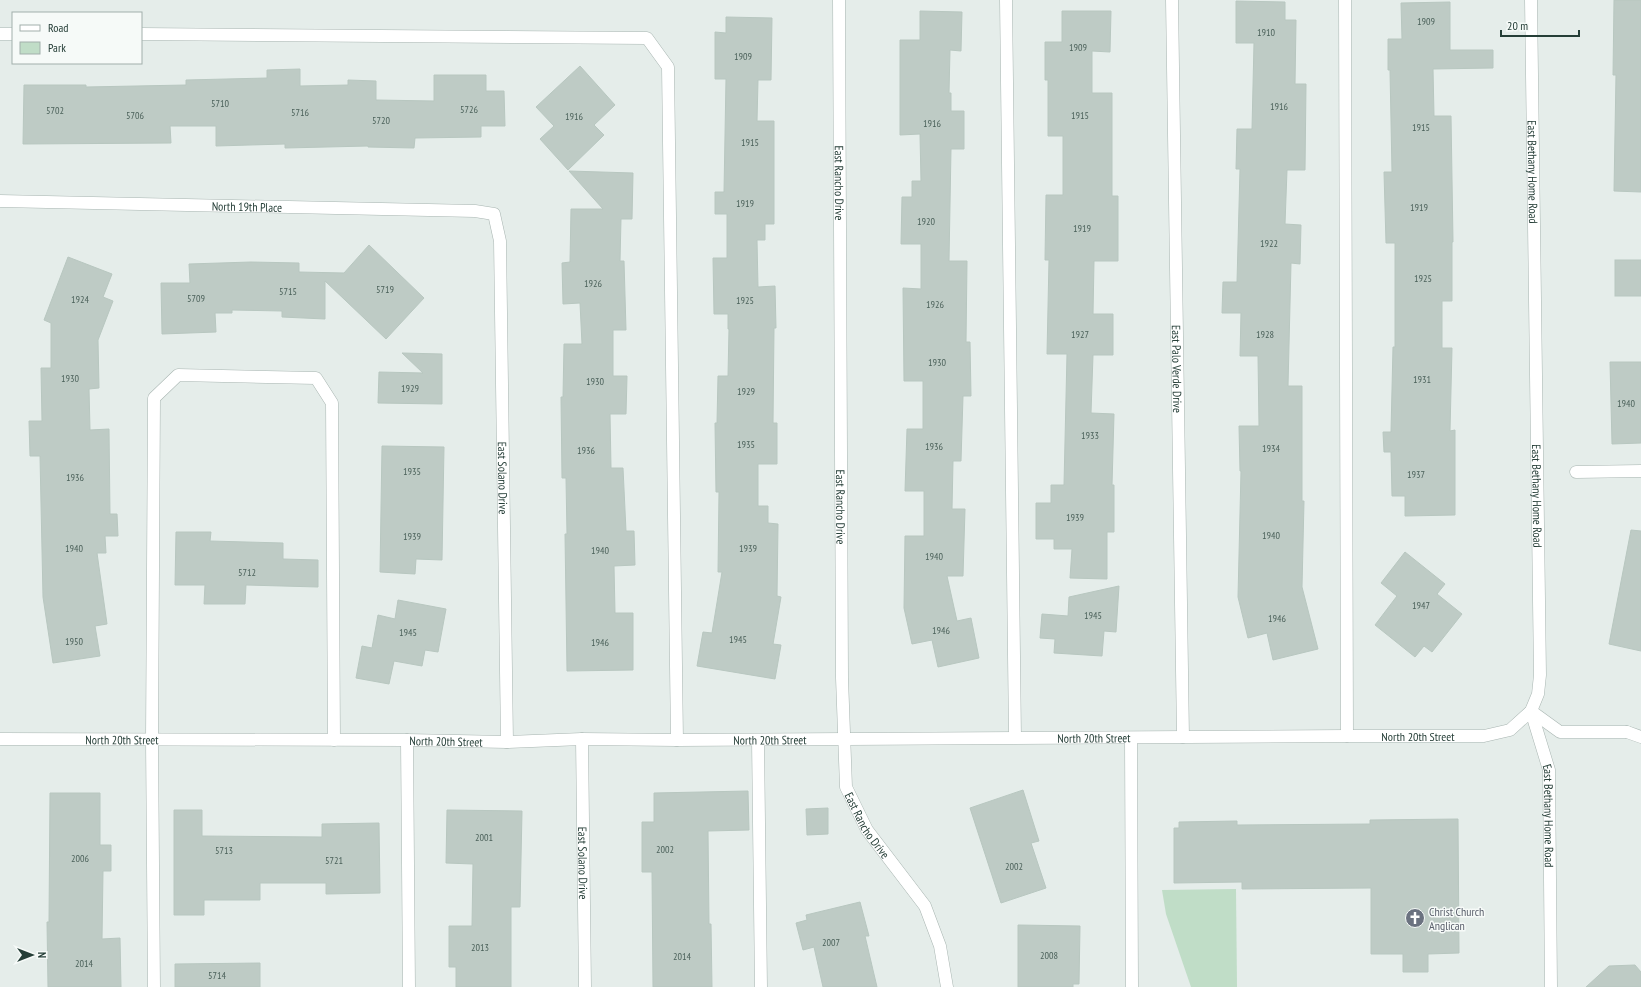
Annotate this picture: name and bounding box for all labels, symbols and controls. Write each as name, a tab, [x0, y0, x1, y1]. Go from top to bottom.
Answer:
legend	[12, 12, 142, 64]
scale bar	[1501, 12, 1579, 38]
house number: 1909	[1417, 15, 1435, 28]
text: 20 m	[1507, 18, 1528, 33]
text: Road	[48, 20, 68, 35]
house number: 1910	[1257, 26, 1276, 39]
text: Park	[48, 40, 66, 55]
house number: 1909	[1069, 41, 1087, 54]
house number: 1909	[734, 50, 752, 63]
house number: 5710	[211, 97, 230, 110]
house number: 1916	[1270, 100, 1289, 113]
house number: 5726	[460, 103, 479, 116]
house number: 5702	[46, 104, 64, 117]
house number: 5716	[291, 106, 310, 119]
house number: 5706	[126, 109, 145, 122]
house number: 1915	[1071, 109, 1089, 122]
house number: 1916	[565, 110, 584, 123]
house number: 5720	[372, 114, 391, 127]
house number: 1916	[923, 117, 942, 130]
street label: East Bethany Home Road	[1525, 120, 1541, 224]
house number: 1915	[1412, 121, 1430, 134]
house number: 1915	[741, 136, 759, 149]
street label: East Rancho Drive	[832, 146, 847, 221]
house number: 1919	[736, 197, 754, 210]
street label: North 19th Place	[212, 198, 282, 214]
house number: 1919	[1410, 201, 1428, 214]
house number: 1920	[917, 215, 936, 228]
house number: 1919	[1073, 222, 1091, 235]
house number: 1922	[1260, 237, 1278, 250]
house number: 1925	[1414, 272, 1432, 285]
house number: 1926	[584, 277, 603, 290]
house number: 5719	[376, 283, 394, 296]
house number: 5715	[279, 285, 297, 298]
house number: 5709	[187, 292, 205, 305]
house number: 1924	[71, 293, 90, 306]
house number: 1925	[736, 294, 754, 307]
house number: 1926	[926, 298, 945, 311]
street label: East Palo Verde Drive	[1169, 325, 1186, 413]
house number: 1927	[1071, 328, 1089, 341]
house number: 1928	[1256, 328, 1274, 341]
house number: 1930	[928, 356, 947, 369]
house number: 1930	[61, 372, 80, 385]
house number: 1931	[1413, 373, 1431, 386]
house number: 1930	[586, 375, 605, 388]
house number: 1929	[401, 382, 419, 395]
house number: 1929	[737, 385, 755, 398]
house number: 1940	[1617, 397, 1636, 410]
house number: 1933	[1081, 429, 1099, 442]
house number: 1935	[737, 438, 755, 451]
house number: 1936	[925, 440, 944, 453]
street label: East Solano Drive	[495, 442, 511, 514]
house number: 1934	[1262, 442, 1281, 455]
house number: 1936	[577, 444, 596, 457]
street label: East Bethany Home Road	[1529, 444, 1546, 548]
house number: 1935	[403, 465, 421, 478]
house number: 1937	[1407, 468, 1425, 481]
street label: East Rancho Drive	[834, 470, 849, 545]
house number: 1936	[66, 471, 85, 484]
house number: 1939	[1066, 511, 1084, 524]
house number: 1940	[1262, 529, 1281, 542]
house number: 1939	[403, 530, 421, 543]
house number: 1940	[65, 542, 84, 555]
house number: 1939	[739, 542, 757, 555]
house number: 1940	[591, 544, 610, 557]
house number: 1940	[925, 550, 944, 563]
house number: 5712	[238, 566, 256, 579]
house number: 1947	[1412, 599, 1430, 612]
house number: 1945	[1084, 609, 1102, 622]
house number: 1946	[1268, 612, 1287, 625]
house number: 1946	[932, 624, 951, 637]
house number: 1945	[399, 626, 417, 639]
house number: 1945	[729, 633, 747, 646]
house number: 1950	[65, 635, 84, 648]
house number: 1946	[591, 636, 610, 649]
street label: North 20th Street	[1381, 729, 1455, 744]
street label: North 20th Street	[1057, 730, 1131, 745]
street label: North 20th Street	[85, 732, 159, 747]
street label: North 20th Street	[733, 732, 807, 747]
street label: North 20th Street	[409, 733, 483, 749]
street label: East Bethany Home Road	[1540, 762, 1557, 868]
street label: East Rancho Drive	[842, 790, 893, 861]
street label: East Solano Drive	[576, 827, 591, 899]
house number: 2001	[475, 831, 493, 844]
house number: 2002	[656, 843, 674, 856]
house number: 5713	[215, 844, 233, 857]
house number: 2006	[71, 852, 90, 865]
house number: 5721	[325, 854, 343, 867]
house number: 2002	[1005, 860, 1023, 873]
place label: Christ Church Anglican	[1429, 904, 1484, 933]
church icon: Christ Church Anglican	[1404, 907, 1426, 929]
north arrow	[12, 935, 52, 975]
house number: 2007	[822, 936, 840, 949]
house number: 2013	[471, 941, 489, 954]
house number: 2008	[1040, 949, 1058, 962]
house number: 2014	[673, 950, 692, 963]
text: N	[35, 952, 49, 958]
house number: 2014	[75, 957, 94, 970]
house number: 5714	[208, 969, 227, 982]

